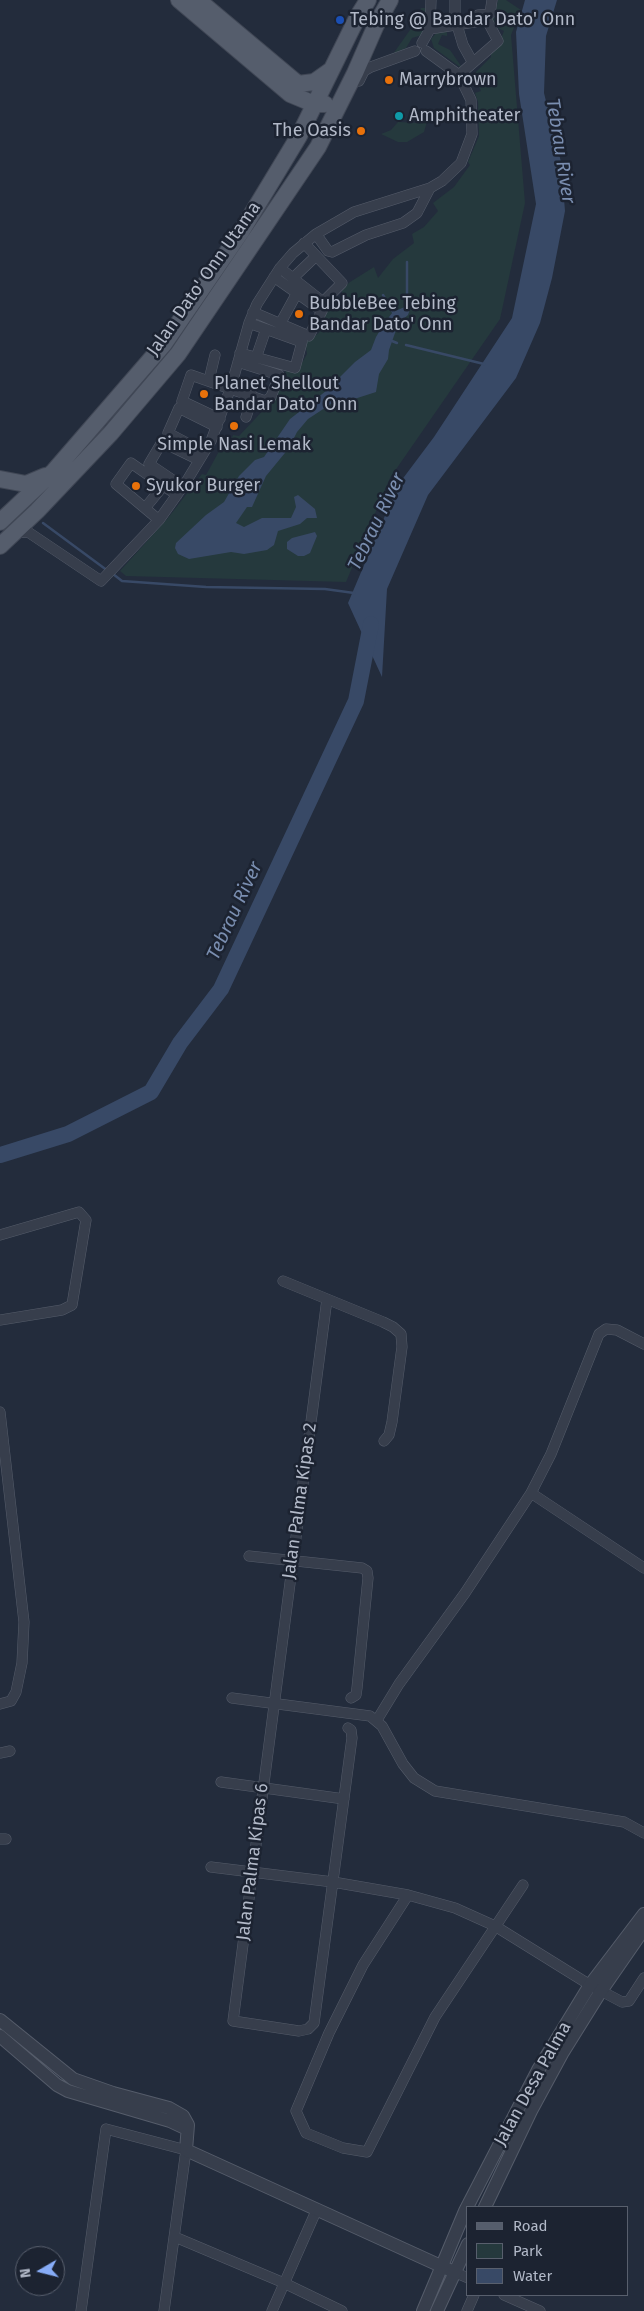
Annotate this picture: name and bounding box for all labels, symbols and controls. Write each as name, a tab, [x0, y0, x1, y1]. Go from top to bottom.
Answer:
place label: Tebing @ Bandar Dato' Onn	[350, 9, 575, 31]
marker: Tebing @ Bandar Dato' Onn	[334, 14, 346, 26]
place label: Marrybrown	[399, 69, 497, 91]
marker: Marrybrown	[383, 74, 395, 86]
water label: Tebrau River	[540, 97, 580, 205]
place label: Amphitheater	[409, 105, 521, 127]
marker: Amphitheater	[393, 110, 405, 122]
place label: The Oasis	[273, 120, 351, 142]
marker: The Oasis	[355, 125, 367, 137]
street label: Jalan Dato' Onn Utama	[143, 198, 265, 360]
place label: BubbleBee Tebing Bandar Dato' Onn	[309, 293, 456, 336]
marker: BubbleBee Tebing Bandar Dato' Onn	[293, 308, 305, 320]
place label: Planet Shellout Bandar Dato' Onn	[214, 373, 358, 416]
marker: Planet Shellout Bandar Dato' Onn	[198, 388, 210, 400]
marker: Simple Nasi Lemak	[228, 420, 240, 432]
place label: Simple Nasi Lemak	[157, 434, 311, 456]
water label: Tebrau River	[344, 469, 410, 575]
place label: Syukor Burger	[146, 475, 260, 497]
marker: Syukor Burger	[130, 480, 142, 492]
water label: Tebrau River	[202, 858, 268, 964]
street label: Jalan Palma Kipas 2	[278, 1421, 322, 1581]
street label: Jalan Palma Kipas 6	[233, 1782, 273, 1942]
street label: Jalan Desa Palma	[490, 2018, 576, 2150]
legend	[467, 2206, 629, 2296]
text: Road	[513, 2217, 548, 2235]
text: Park	[513, 2242, 543, 2260]
north arrow	[15, 2246, 65, 2296]
text: N	[17, 2267, 35, 2279]
text: Water	[513, 2267, 552, 2285]

